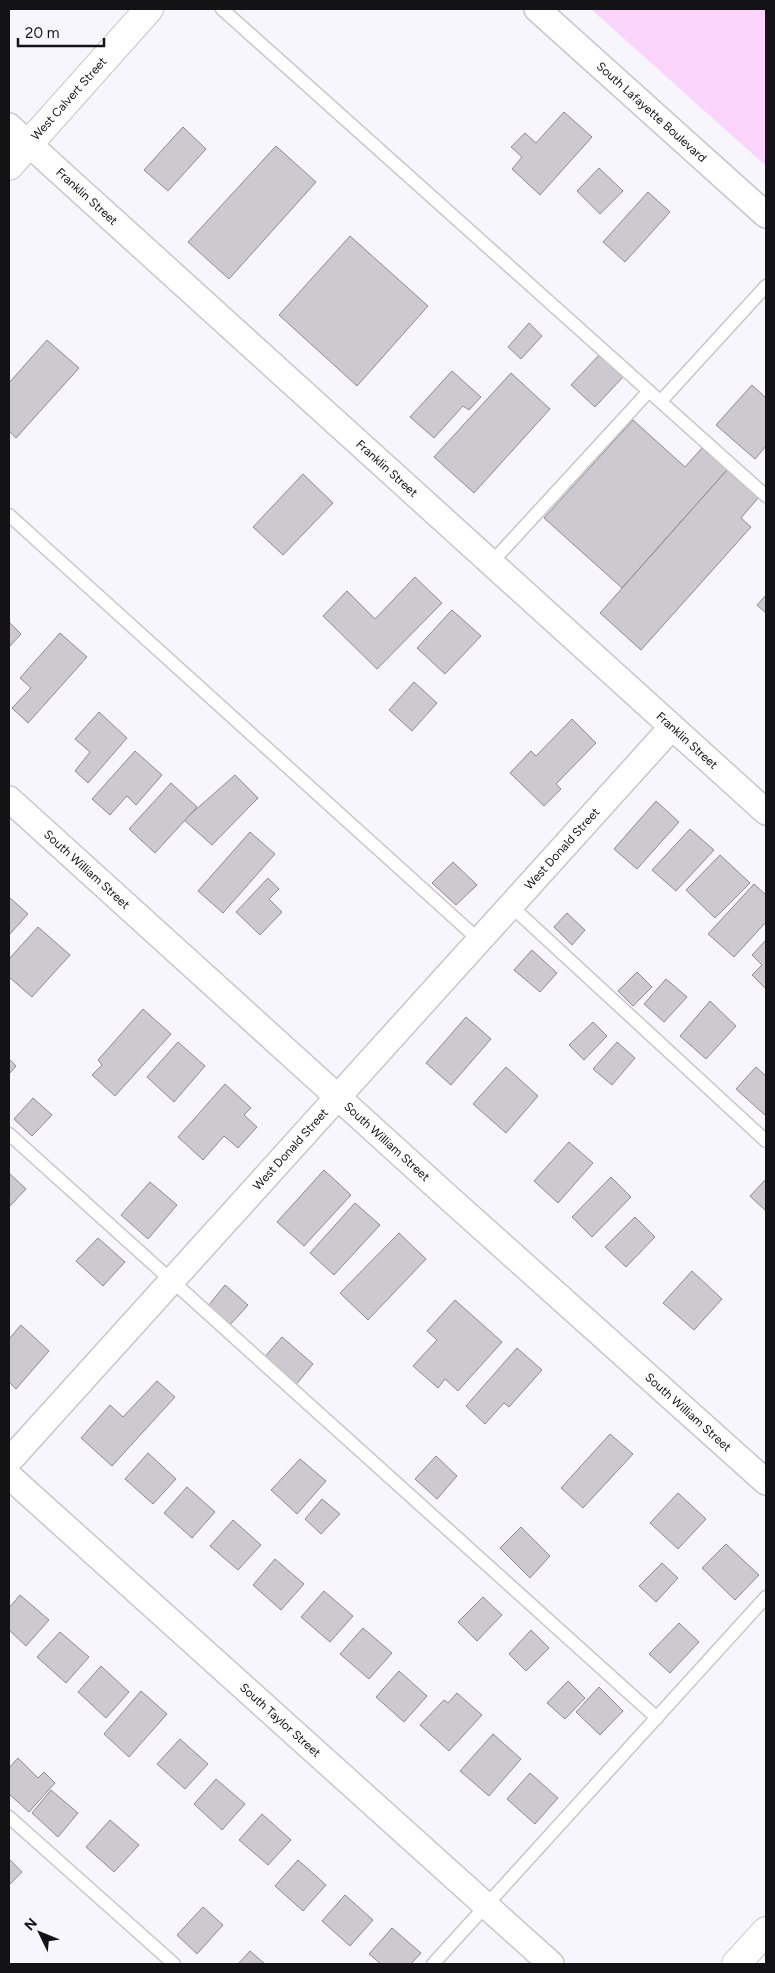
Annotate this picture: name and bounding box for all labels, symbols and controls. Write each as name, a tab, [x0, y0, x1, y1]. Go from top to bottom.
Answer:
scale bar	[18, 15, 104, 47]
text: 20 m	[25, 24, 59, 42]
street label: West Calvert Street	[28, 54, 110, 143]
street label: South Lafayette Boulevard	[594, 59, 709, 165]
street label: Franklin Street	[53, 165, 121, 228]
street label: Franklin Street	[353, 437, 421, 500]
street label: Franklin Street	[653, 709, 721, 772]
street label: West Donald Street	[522, 805, 603, 892]
street label: South William Street	[41, 827, 133, 912]
street label: South William Street	[341, 1099, 433, 1184]
street label: West Donald Street	[250, 1105, 331, 1193]
street label: South William Street	[642, 1370, 734, 1455]
street label: South Taylor Street	[237, 1680, 324, 1760]
north arrow	[15, 1908, 65, 1958]
text: N	[21, 1915, 41, 1934]

